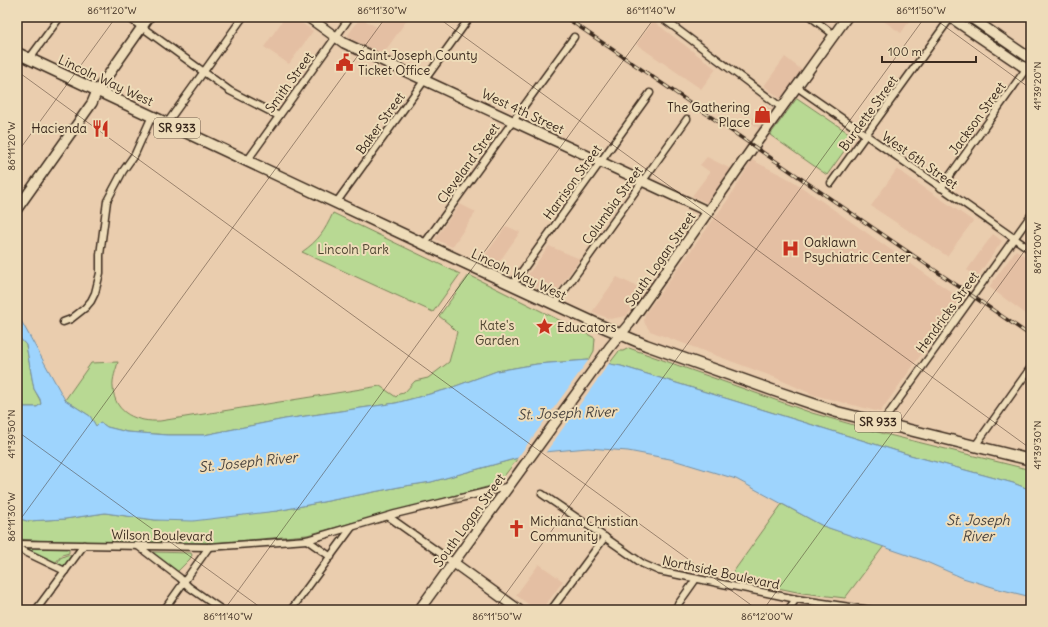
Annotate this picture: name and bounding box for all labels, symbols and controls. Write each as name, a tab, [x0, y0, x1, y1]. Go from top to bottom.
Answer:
text: 86°11'20"W	[87, 4, 137, 17]
text: 86°11'30"W	[357, 4, 407, 17]
text: 86°11'40"W	[626, 4, 676, 17]
text: 86°11'50"W	[896, 4, 946, 17]
scale bar	[882, 38, 976, 64]
text: 100 m	[888, 44, 922, 59]
place label: Saint Joseph County Ticket Office	[358, 47, 478, 79]
street label: Smith Street	[262, 48, 318, 116]
street label: Lincoln Way West	[56, 51, 156, 110]
public building icon: Saint Joseph County Ticket Office	[335, 52, 355, 72]
text: 41°39'20"N	[1031, 62, 1044, 110]
street label: Burdette Street	[835, 72, 902, 154]
street label: Jackson Street	[945, 78, 1010, 158]
street label: West 4th Street	[479, 85, 567, 138]
street label: Baker Street	[352, 88, 409, 158]
place label: The Gathering Place	[667, 99, 750, 131]
shop icon: The Gathering Place	[753, 104, 773, 124]
restaurant icon: Hacienda	[90, 118, 110, 138]
road number: SR 933	[154, 118, 200, 138]
street label: Cleveland Street	[434, 119, 504, 207]
place label: Hacienda	[31, 120, 87, 137]
text: 86°11'20"W	[5, 121, 18, 171]
street label: West 6th Street	[878, 128, 962, 193]
street label: Harrison Street	[539, 141, 606, 223]
street label: Columbia Street	[578, 162, 647, 248]
street label: South Logan Street	[622, 208, 700, 310]
text: 86°12'00"W	[1031, 222, 1044, 274]
place label: Oaklawn Psychiatric Center	[804, 234, 912, 266]
hospital icon: Oaklawn Psychiatric Center	[781, 239, 801, 259]
park label: Lincoln Park	[317, 241, 389, 258]
street label: Lincoln Way West	[469, 245, 569, 304]
street label: Hendricks Street	[912, 268, 983, 356]
park label: Kate's Garden	[475, 317, 520, 349]
place icon: Educators	[534, 317, 554, 337]
place label: Educators	[557, 319, 617, 336]
water label: St. Joseph River	[517, 402, 619, 424]
text: 41°39'50"N	[5, 410, 18, 458]
road number: SR 933	[855, 412, 901, 432]
text: 41°39'30"N	[1031, 421, 1044, 469]
water label: St. Joseph River	[198, 448, 300, 476]
street label: South Logan Street	[430, 470, 509, 570]
text: 86°11'30"W	[5, 492, 18, 542]
one-way arrow	[452, 496, 464, 502]
water label: St. Joseph River	[946, 511, 1011, 545]
place label: Michiana Christian Community	[530, 513, 639, 545]
church icon: Michiana Christian Community	[507, 518, 527, 538]
street label: Wilson Boulevard	[111, 526, 213, 545]
street label: Northside Boulevard	[661, 552, 782, 593]
text: 86°11'40"W	[203, 610, 253, 623]
text: 86°11'50"W	[472, 610, 522, 623]
text: 86°12'00"W	[741, 610, 793, 623]

